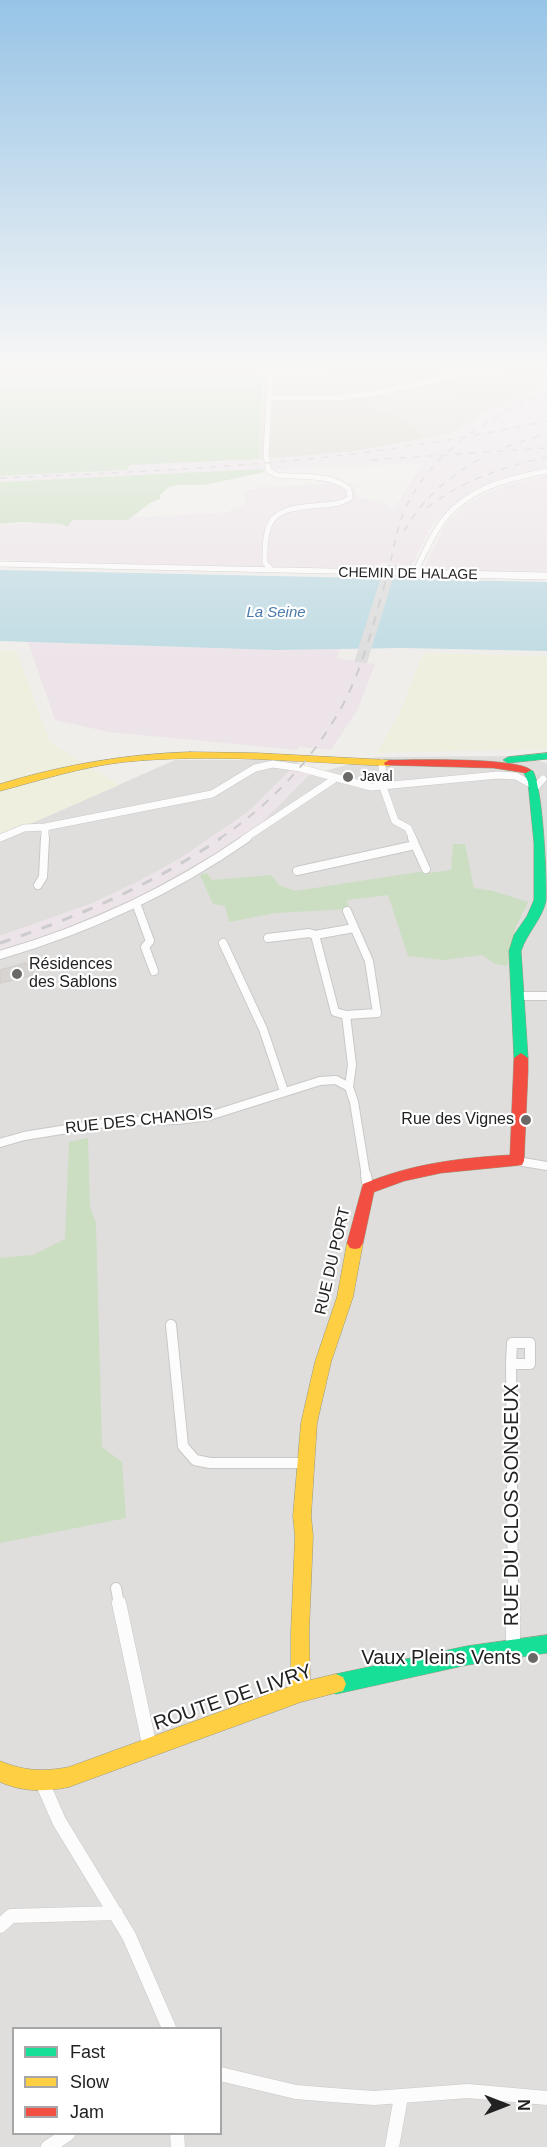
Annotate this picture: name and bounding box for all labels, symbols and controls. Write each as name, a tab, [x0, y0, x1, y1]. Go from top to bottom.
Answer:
street label: CHEMIN DE HALAGE	[338, 564, 478, 584]
water label: La Seine	[246, 604, 306, 622]
place label: Javal	[360, 769, 393, 785]
marker: Javal	[341, 770, 355, 784]
place label: Résidences des Sablons	[29, 955, 117, 993]
marker: Résidences des Sablons	[10, 967, 24, 981]
street label: RUE DES CHANOIS	[64, 1104, 214, 1138]
place label: Rue des Vignes	[401, 1110, 514, 1130]
marker: Rue des Vignes	[519, 1113, 533, 1127]
street label: RUE DU PORT	[311, 1205, 355, 1317]
street label: RUE DU CLOS SONGEUX	[500, 1384, 524, 1626]
place label: Vaux Pleins Vents	[361, 1646, 521, 1670]
marker: Vaux Pleins Vents	[526, 1651, 540, 1665]
street label: ROUTE DE LIVRY	[150, 1660, 316, 1736]
legend	[12, 2027, 222, 2135]
text: Fast	[70, 2042, 105, 2062]
text: Slow	[70, 2072, 109, 2092]
north arrow	[475, 2075, 535, 2135]
text: N	[515, 2099, 532, 2111]
text: Jam	[70, 2102, 104, 2122]

